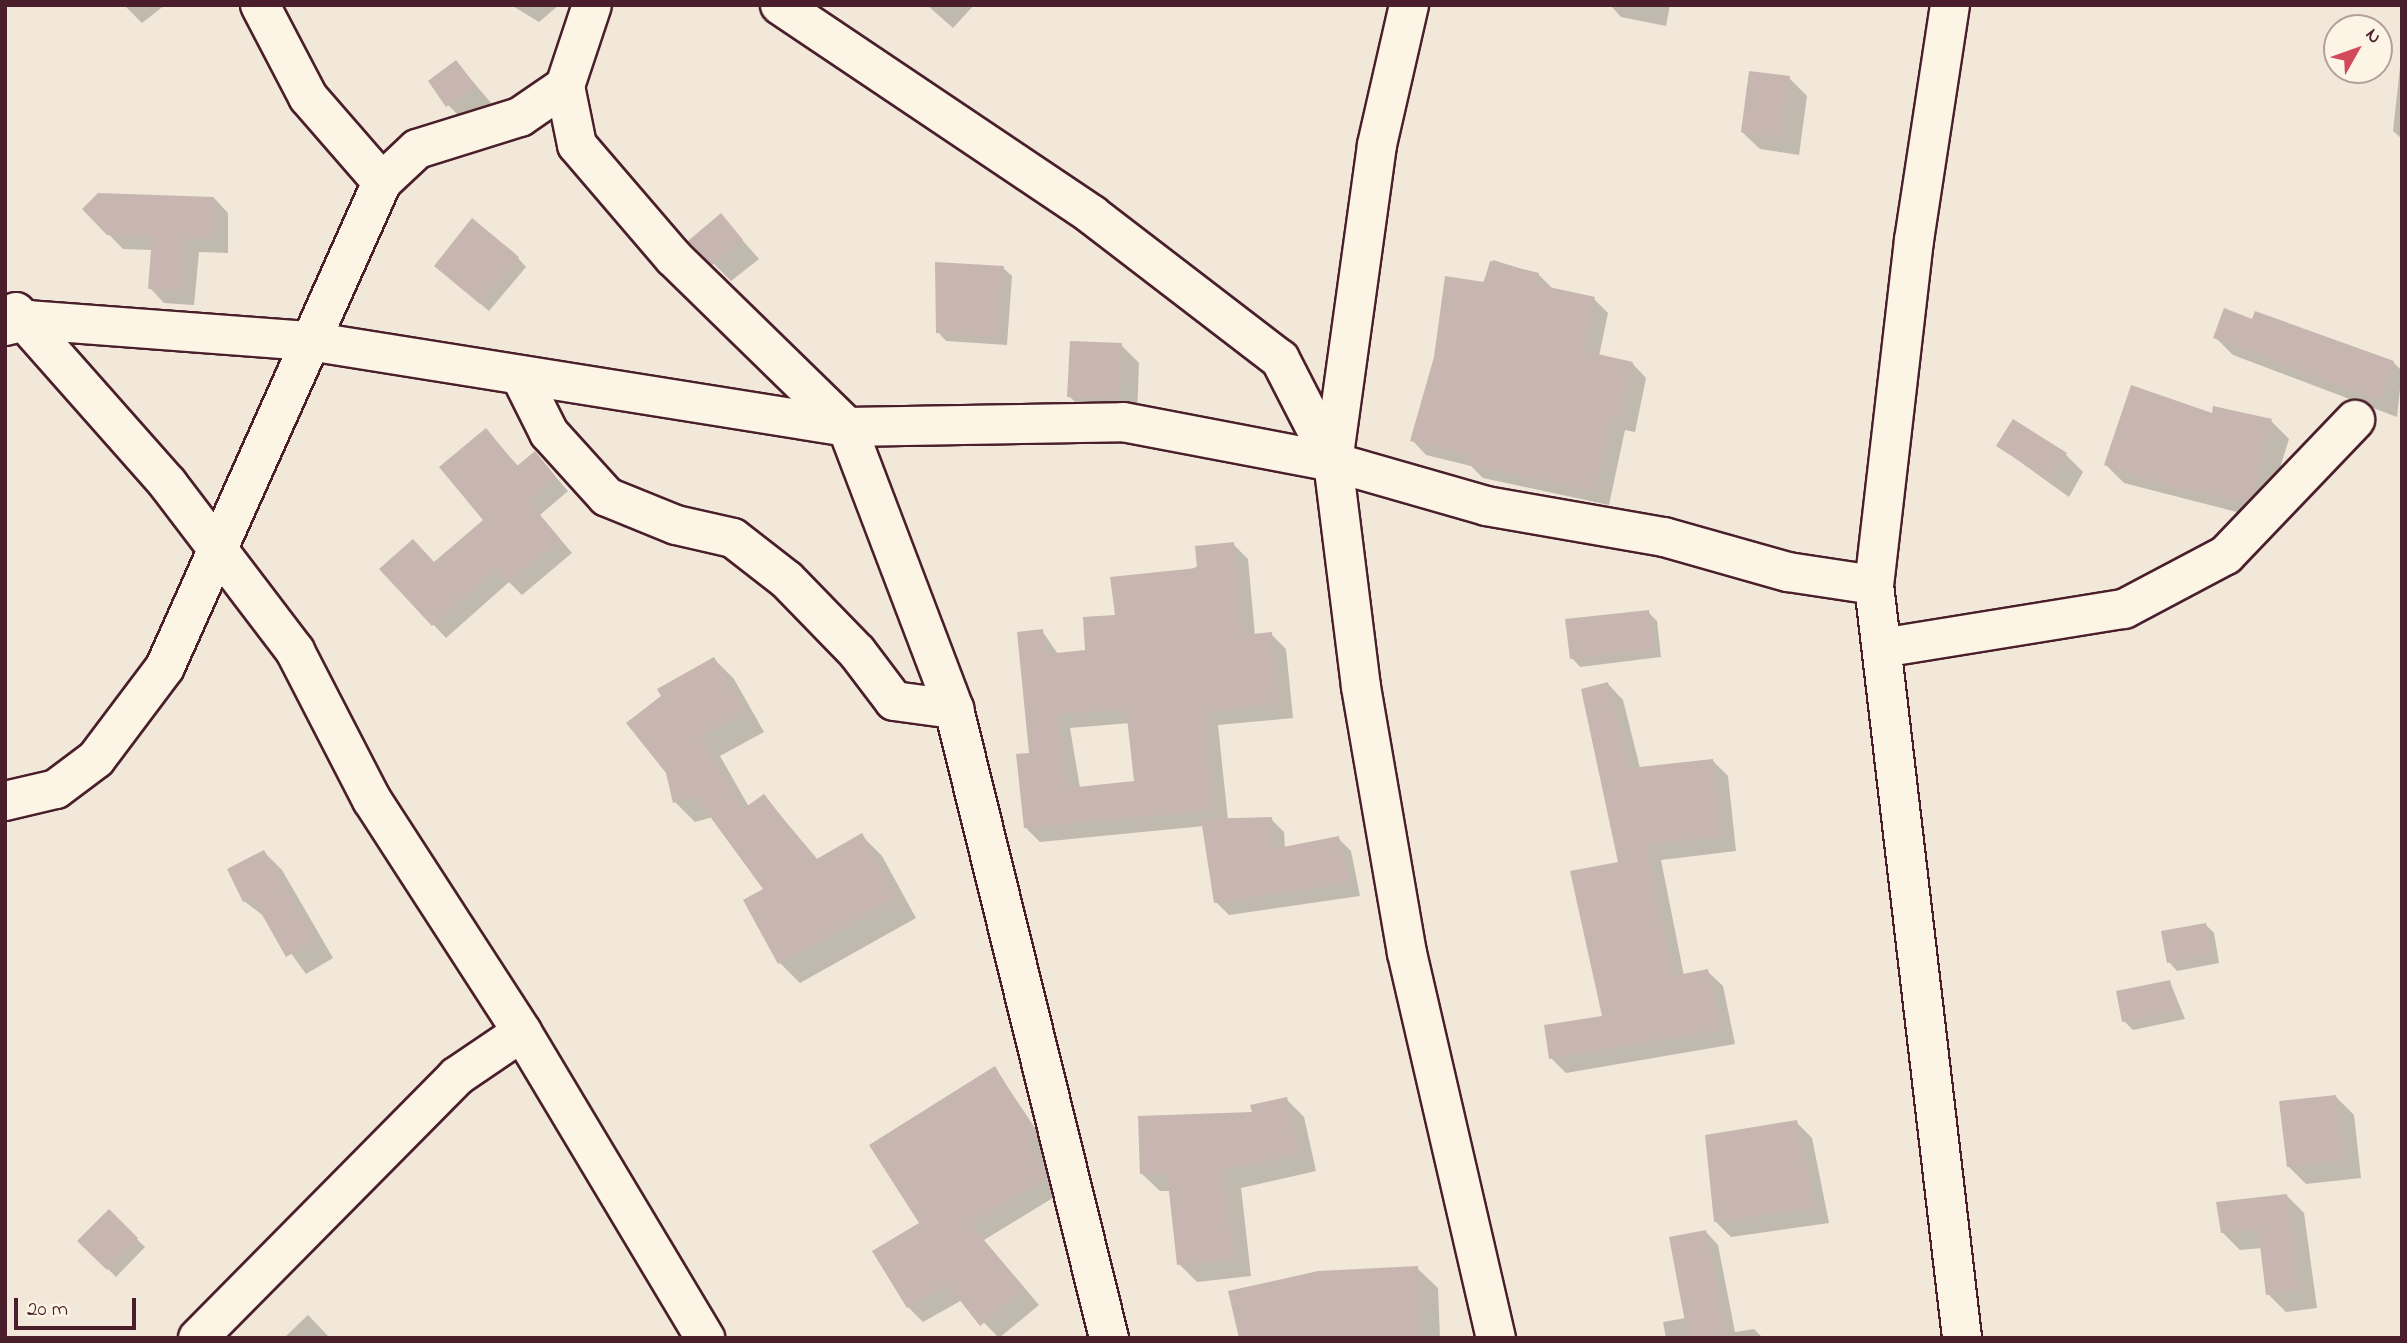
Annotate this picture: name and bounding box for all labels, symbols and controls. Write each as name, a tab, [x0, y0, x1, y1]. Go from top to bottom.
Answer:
north arrow	[2323, 14, 2393, 84]
text: N	[2358, 23, 2387, 50]
scale bar	[18, 1284, 140, 1328]
text: 20 m	[27, 1295, 68, 1325]

